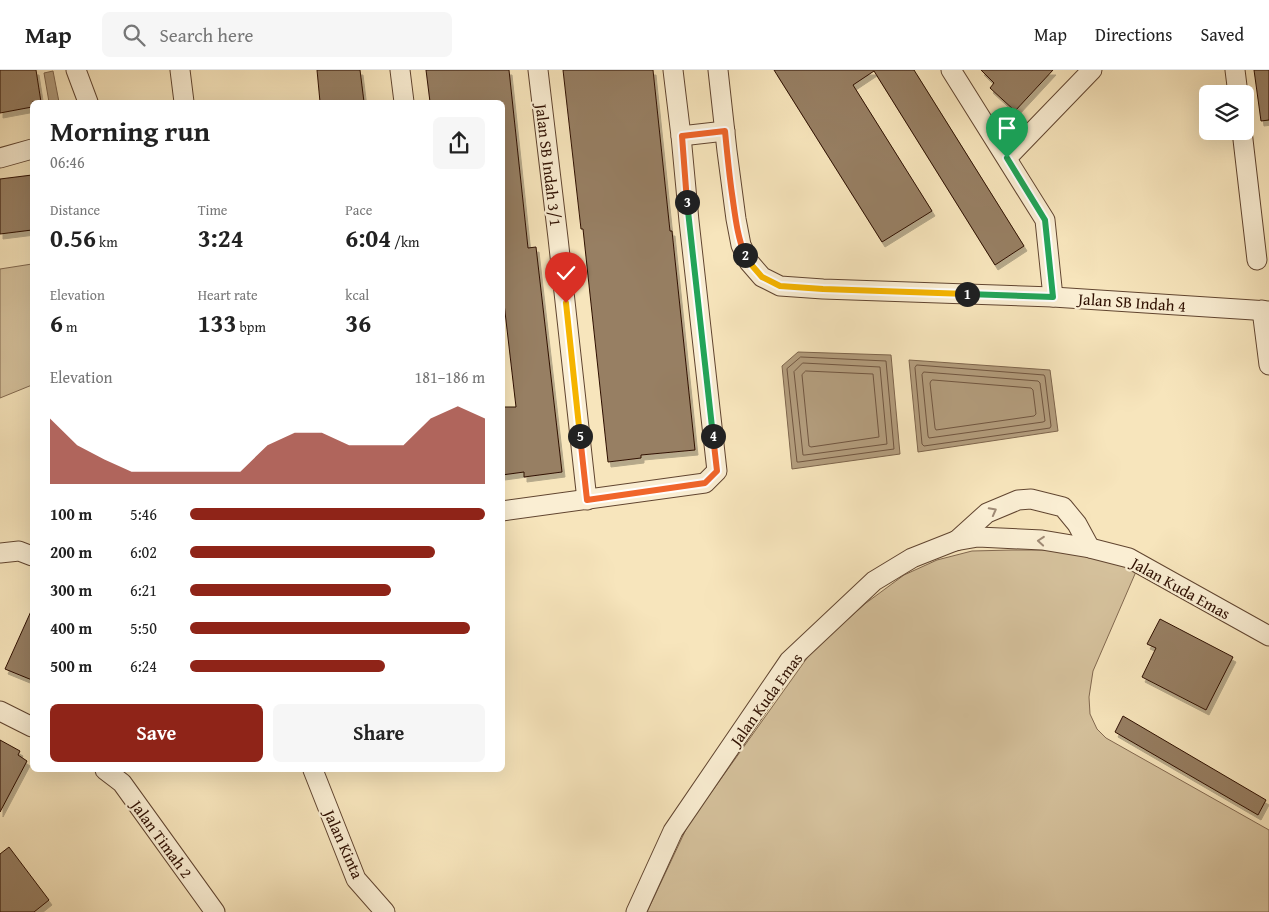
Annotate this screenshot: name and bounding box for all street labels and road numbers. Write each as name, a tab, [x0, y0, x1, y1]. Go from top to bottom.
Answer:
street label: Jalan SB Indah 3/1	[529, 100, 568, 228]
street label: Jalan SB Indah 4	[1075, 286, 1187, 318]
street label: Jalan Kuda Emas	[1125, 550, 1235, 625]
street label: Jalan Kuda Emas	[723, 647, 808, 752]
street label: Jalan Timah 2	[124, 793, 199, 883]
street label: Jalan Kinta	[317, 804, 370, 883]

